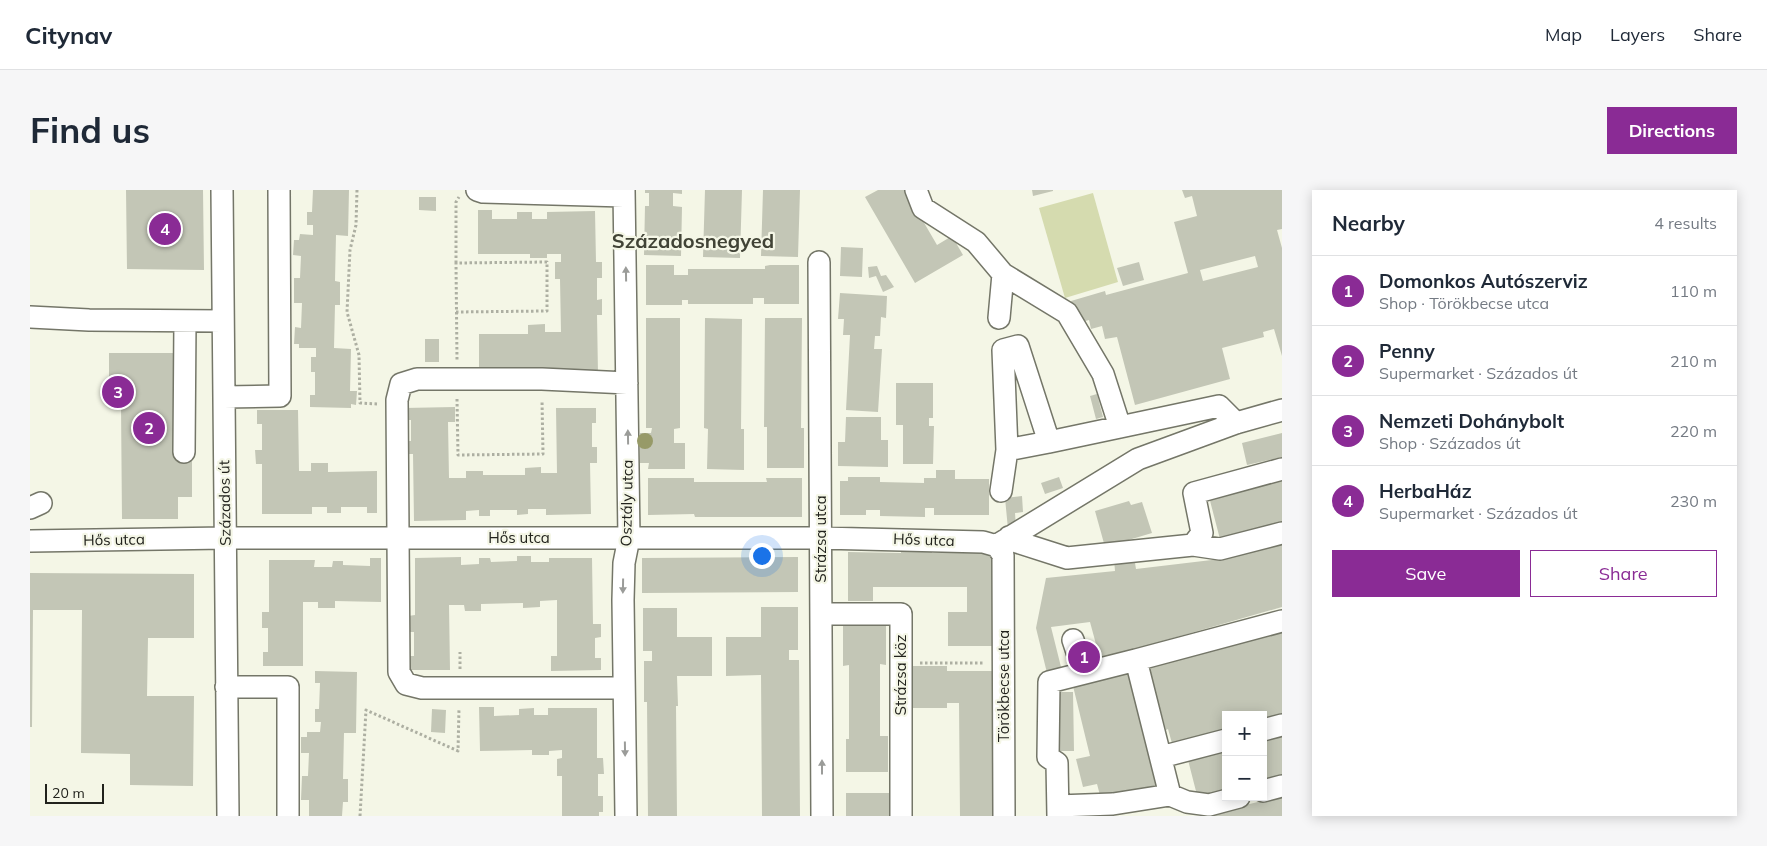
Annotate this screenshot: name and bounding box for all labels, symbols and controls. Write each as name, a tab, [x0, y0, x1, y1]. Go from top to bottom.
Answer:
text: Citynav	[25, 20, 112, 50]
text: Map	[1545, 23, 1582, 46]
text: Layers	[1610, 23, 1665, 46]
text: Share	[1693, 23, 1742, 46]
button: Directions	[1607, 107, 1737, 154]
text: Find us	[30, 108, 150, 152]
pin: 4	[149, 210, 181, 248]
text: Nearby	[1332, 210, 1405, 236]
text: 4 results	[1654, 213, 1717, 233]
district label: Századosnegyed	[612, 228, 774, 253]
one-way arrow	[621, 266, 629, 282]
text: Domonkos Autószerviz	[1379, 269, 1588, 293]
text: 1	[1343, 281, 1353, 301]
text: 110 m	[1670, 281, 1717, 301]
text: Shop · Törökbecse utca	[1379, 293, 1549, 313]
text: Penny	[1379, 339, 1435, 363]
text: 2	[1343, 351, 1353, 371]
text: 210 m	[1670, 351, 1717, 371]
text: Supermarket · Százados út	[1379, 363, 1578, 383]
pin: 3	[102, 373, 134, 411]
pin: 2	[133, 409, 165, 447]
text: Nemzeti Dohánybolt	[1379, 409, 1564, 433]
text: 3	[1343, 421, 1353, 441]
text: 220 m	[1670, 421, 1717, 441]
one-way arrow	[624, 429, 632, 445]
text: Shop · Százados út	[1379, 433, 1521, 453]
street label: Százados út	[214, 460, 235, 546]
street label: Osztály utca	[616, 460, 637, 546]
text: HerbaHáz	[1379, 479, 1472, 503]
text: 4	[1343, 491, 1353, 511]
text: 230 m	[1670, 491, 1717, 511]
street label: Strázsa utca	[811, 495, 830, 583]
text: Supermarket · Százados út	[1379, 503, 1578, 523]
street label: Hős utca	[488, 528, 550, 547]
street label: Hős utca	[83, 529, 145, 550]
street label: Hős utca	[893, 529, 955, 550]
your location	[749, 543, 775, 569]
button: Save	[1332, 550, 1520, 597]
button: Share	[1530, 550, 1717, 597]
one-way arrow	[619, 579, 627, 595]
street label: Törökbecse utca	[994, 630, 1013, 742]
street label: Strázsa köz	[891, 634, 910, 715]
pin: 1	[1068, 638, 1100, 676]
map controls	[1222, 711, 1267, 801]
button: +	[1222, 711, 1267, 756]
one-way arrow	[621, 741, 629, 757]
button: −	[1222, 756, 1267, 801]
one-way arrow	[818, 759, 826, 775]
scale bar	[45, 781, 104, 804]
text: 20 m	[52, 784, 85, 802]

